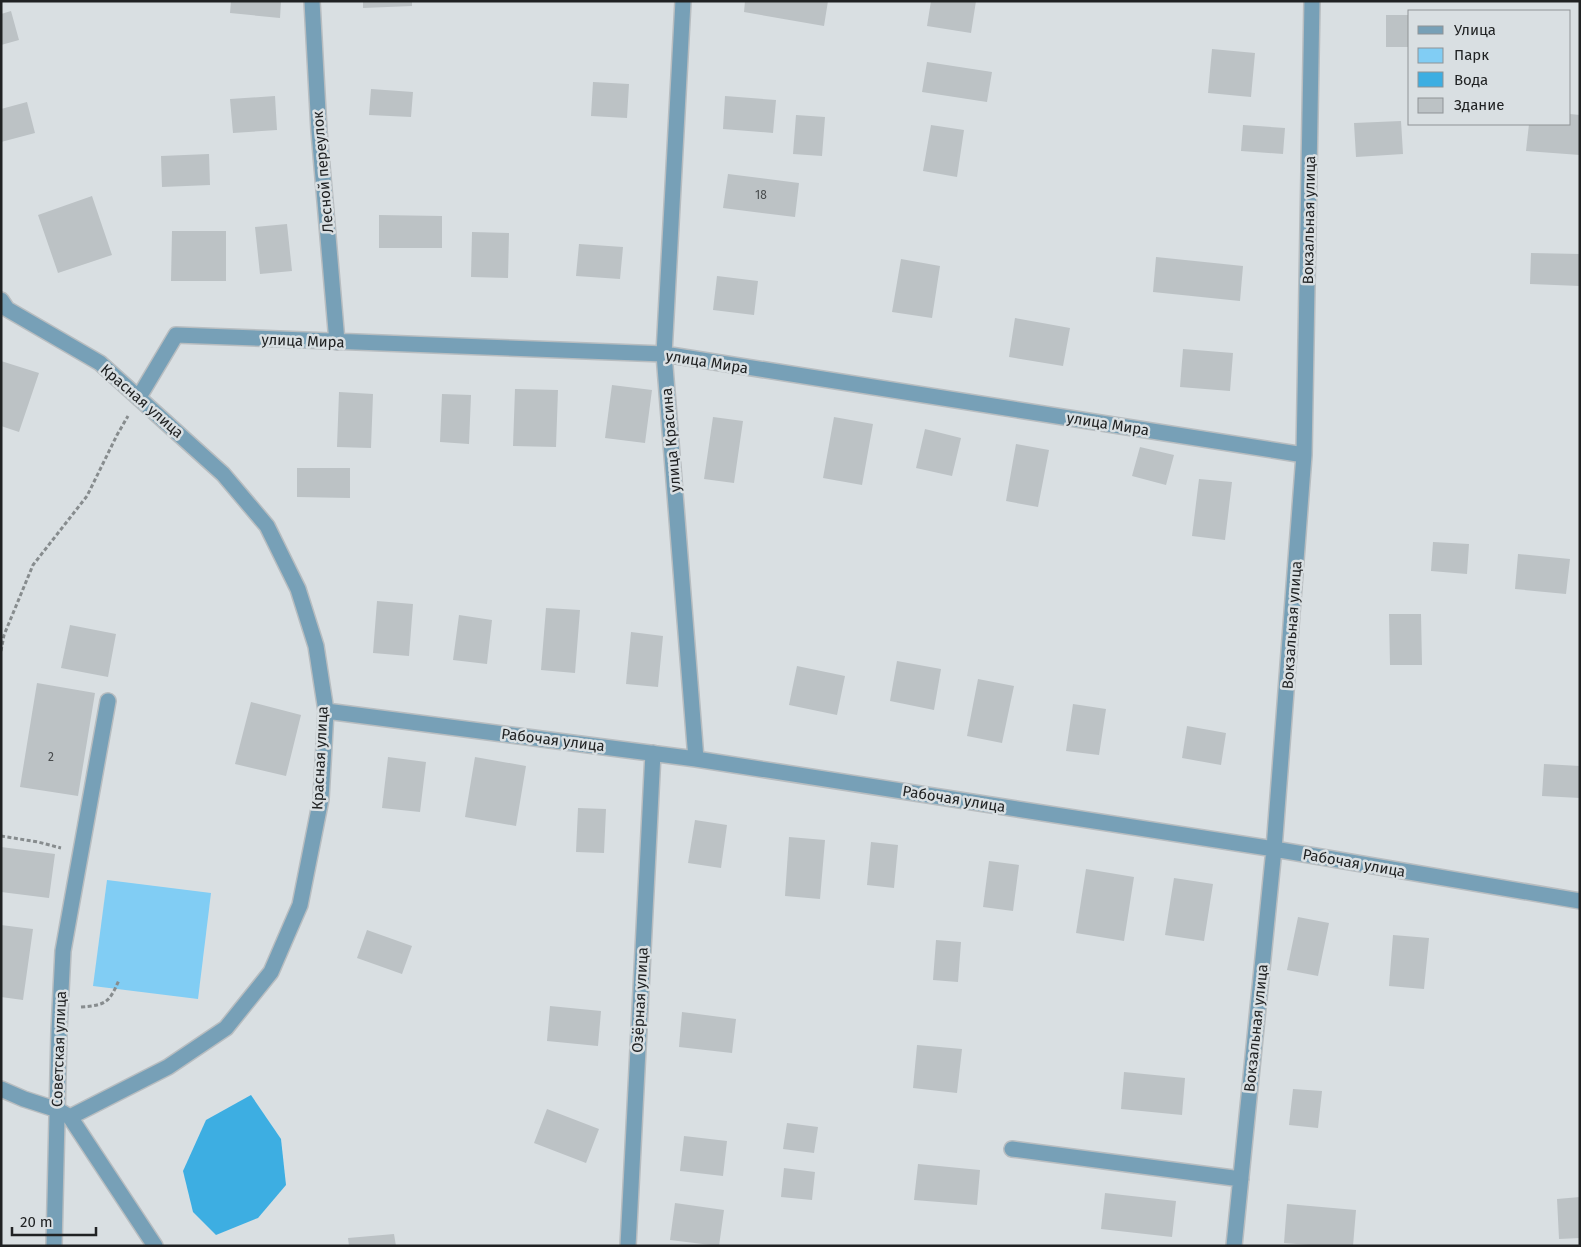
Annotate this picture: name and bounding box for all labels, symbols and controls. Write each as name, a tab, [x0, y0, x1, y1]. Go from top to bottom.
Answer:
legend	[1408, 10, 1571, 125]
text: Улица	[1454, 21, 1496, 39]
text: Парк	[1454, 46, 1489, 64]
text: Вода	[1454, 71, 1488, 89]
text: Здание	[1454, 96, 1504, 114]
street label: Лесной переулок	[309, 110, 337, 234]
street label: Вокзальная улица	[1299, 156, 1319, 284]
house number: 18	[755, 188, 767, 202]
street label: улица Мира	[261, 331, 345, 351]
street label: улица Мира	[664, 347, 750, 377]
street label: Красная улица	[97, 360, 187, 442]
street label: улица Красина	[657, 387, 685, 493]
street label: улица Мира	[1065, 409, 1151, 439]
street label: Вокзальная улица	[1279, 560, 1305, 690]
street label: Красная улица	[308, 706, 332, 810]
street label: Рабочая улица	[500, 725, 606, 755]
house number: 2	[48, 750, 54, 764]
street label: Рабочая улица	[901, 782, 1007, 816]
street label: Рабочая улица	[1301, 845, 1407, 881]
street label: Озёрная улица	[628, 947, 652, 1053]
street label: Вокзальная улица	[1240, 963, 1272, 1093]
street label: Советская улица	[48, 991, 70, 1107]
scale bar	[12, 1204, 96, 1236]
text: 20 m	[20, 1213, 53, 1231]

